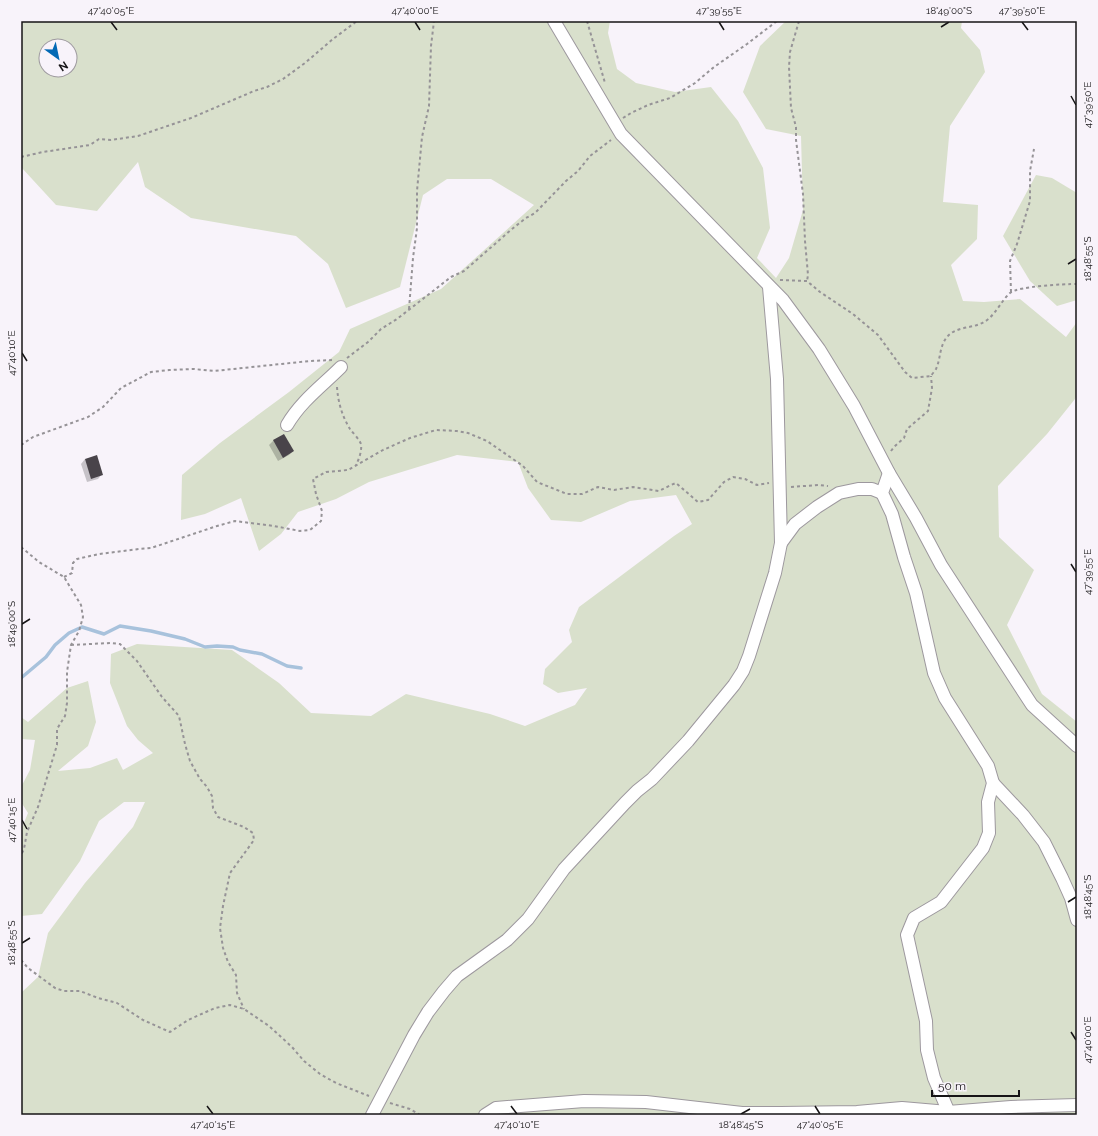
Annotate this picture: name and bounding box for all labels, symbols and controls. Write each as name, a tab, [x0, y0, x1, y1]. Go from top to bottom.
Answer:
text: 47°40'05"E	[88, 5, 134, 16]
text: 47°40'00"E	[391, 5, 439, 16]
text: 47°39'55"E	[696, 5, 742, 16]
text: 18°49'00"S	[926, 5, 972, 16]
text: 47°39'50"E	[999, 5, 1045, 16]
north arrow	[38, 38, 78, 78]
text: N	[56, 58, 70, 74]
text: 47°39'50"E	[1082, 82, 1093, 128]
text: 18°48'55"S	[1082, 236, 1093, 282]
text: 47°40'10"E	[6, 330, 17, 376]
text: 47°39'55"E	[1082, 549, 1093, 595]
text: 18°49'00"S	[6, 601, 17, 647]
text: 47°40'15"E	[6, 798, 17, 842]
text: 18°48'45"S	[1082, 875, 1093, 919]
text: 18°48'55"S	[6, 920, 17, 966]
text: 47°40'00"E	[1082, 1016, 1093, 1064]
scale bar	[932, 1072, 1019, 1098]
text: 50 m	[938, 1079, 966, 1093]
text: 47°40'15"E	[191, 1119, 235, 1130]
text: 47°40'10"E	[494, 1119, 540, 1130]
text: 18°48'45"S	[719, 1119, 763, 1130]
text: 47°40'05"E	[797, 1119, 843, 1130]

